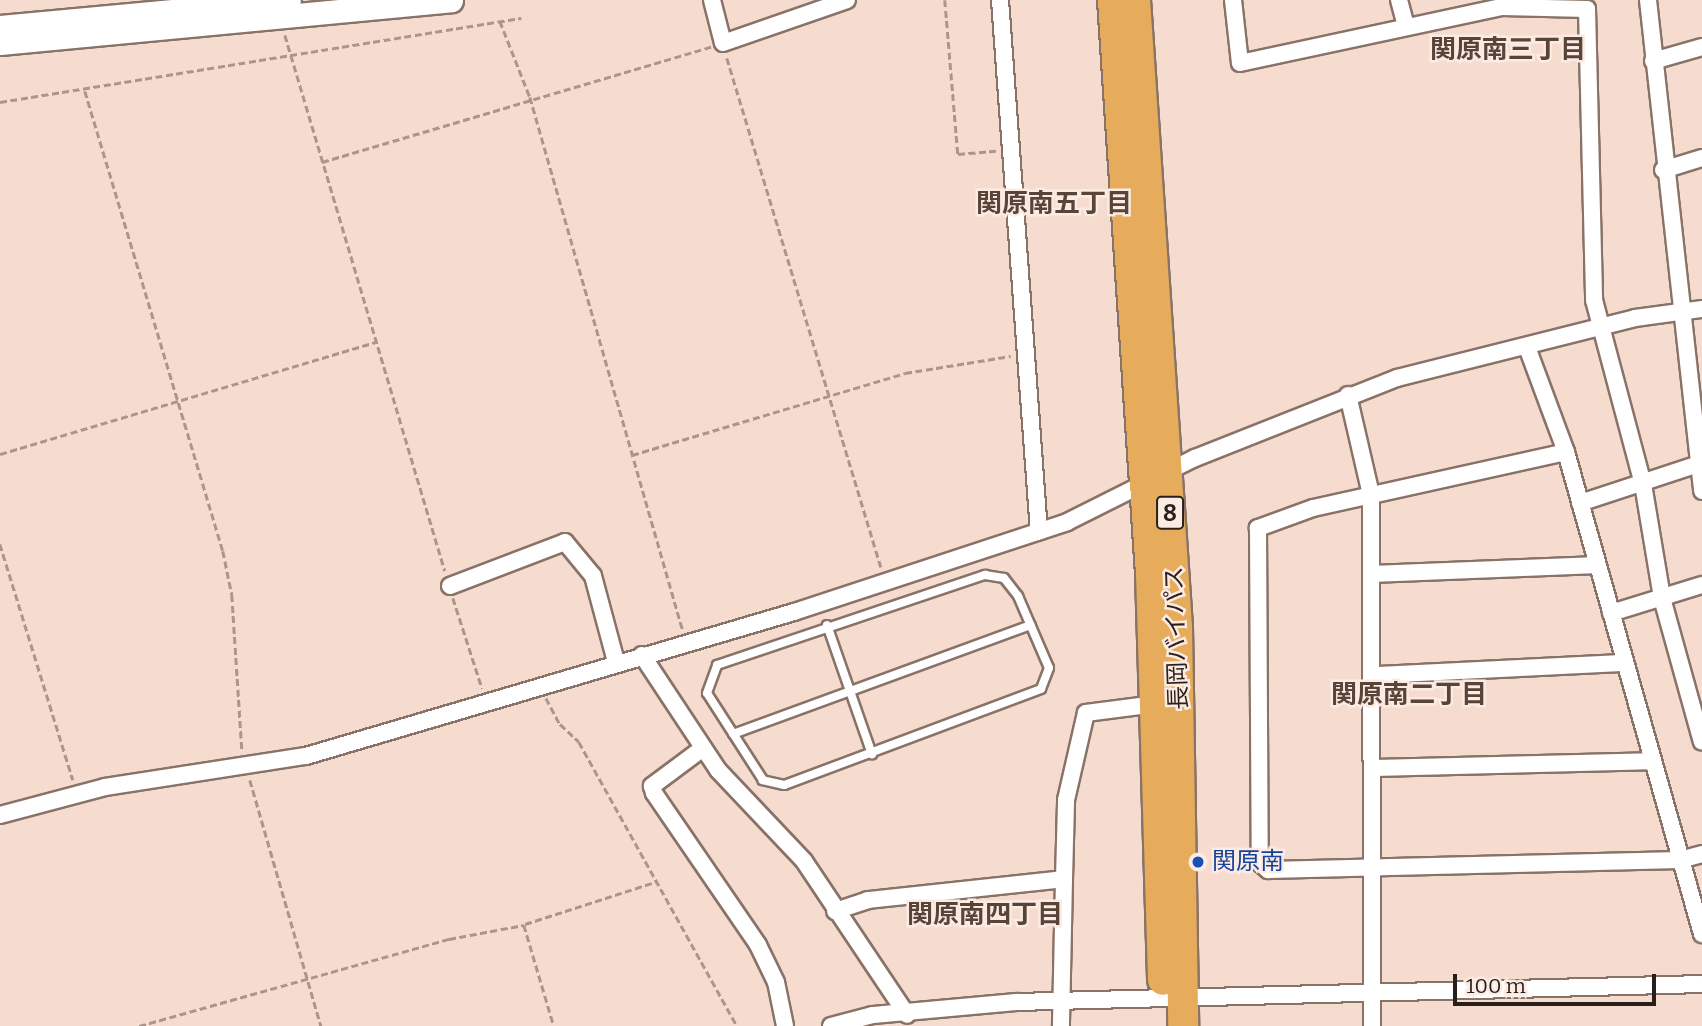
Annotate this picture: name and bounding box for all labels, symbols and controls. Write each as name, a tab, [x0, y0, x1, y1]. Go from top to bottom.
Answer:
district label: 関原南三丁目	[1430, 34, 1586, 66]
district label: 関原南五丁目	[976, 188, 1132, 220]
road number: 8	[1156, 494, 1184, 533]
street label: 長岡バイパス	[1160, 566, 1194, 710]
district label: 関原南二丁目	[1331, 679, 1487, 711]
place label: 関原南	[1212, 848, 1284, 876]
marker: 関原南	[1190, 854, 1206, 870]
district label: 関原南四丁目	[907, 899, 1063, 931]
scale bar	[1457, 960, 1660, 1004]
text: 100 m	[1466, 973, 1526, 999]

